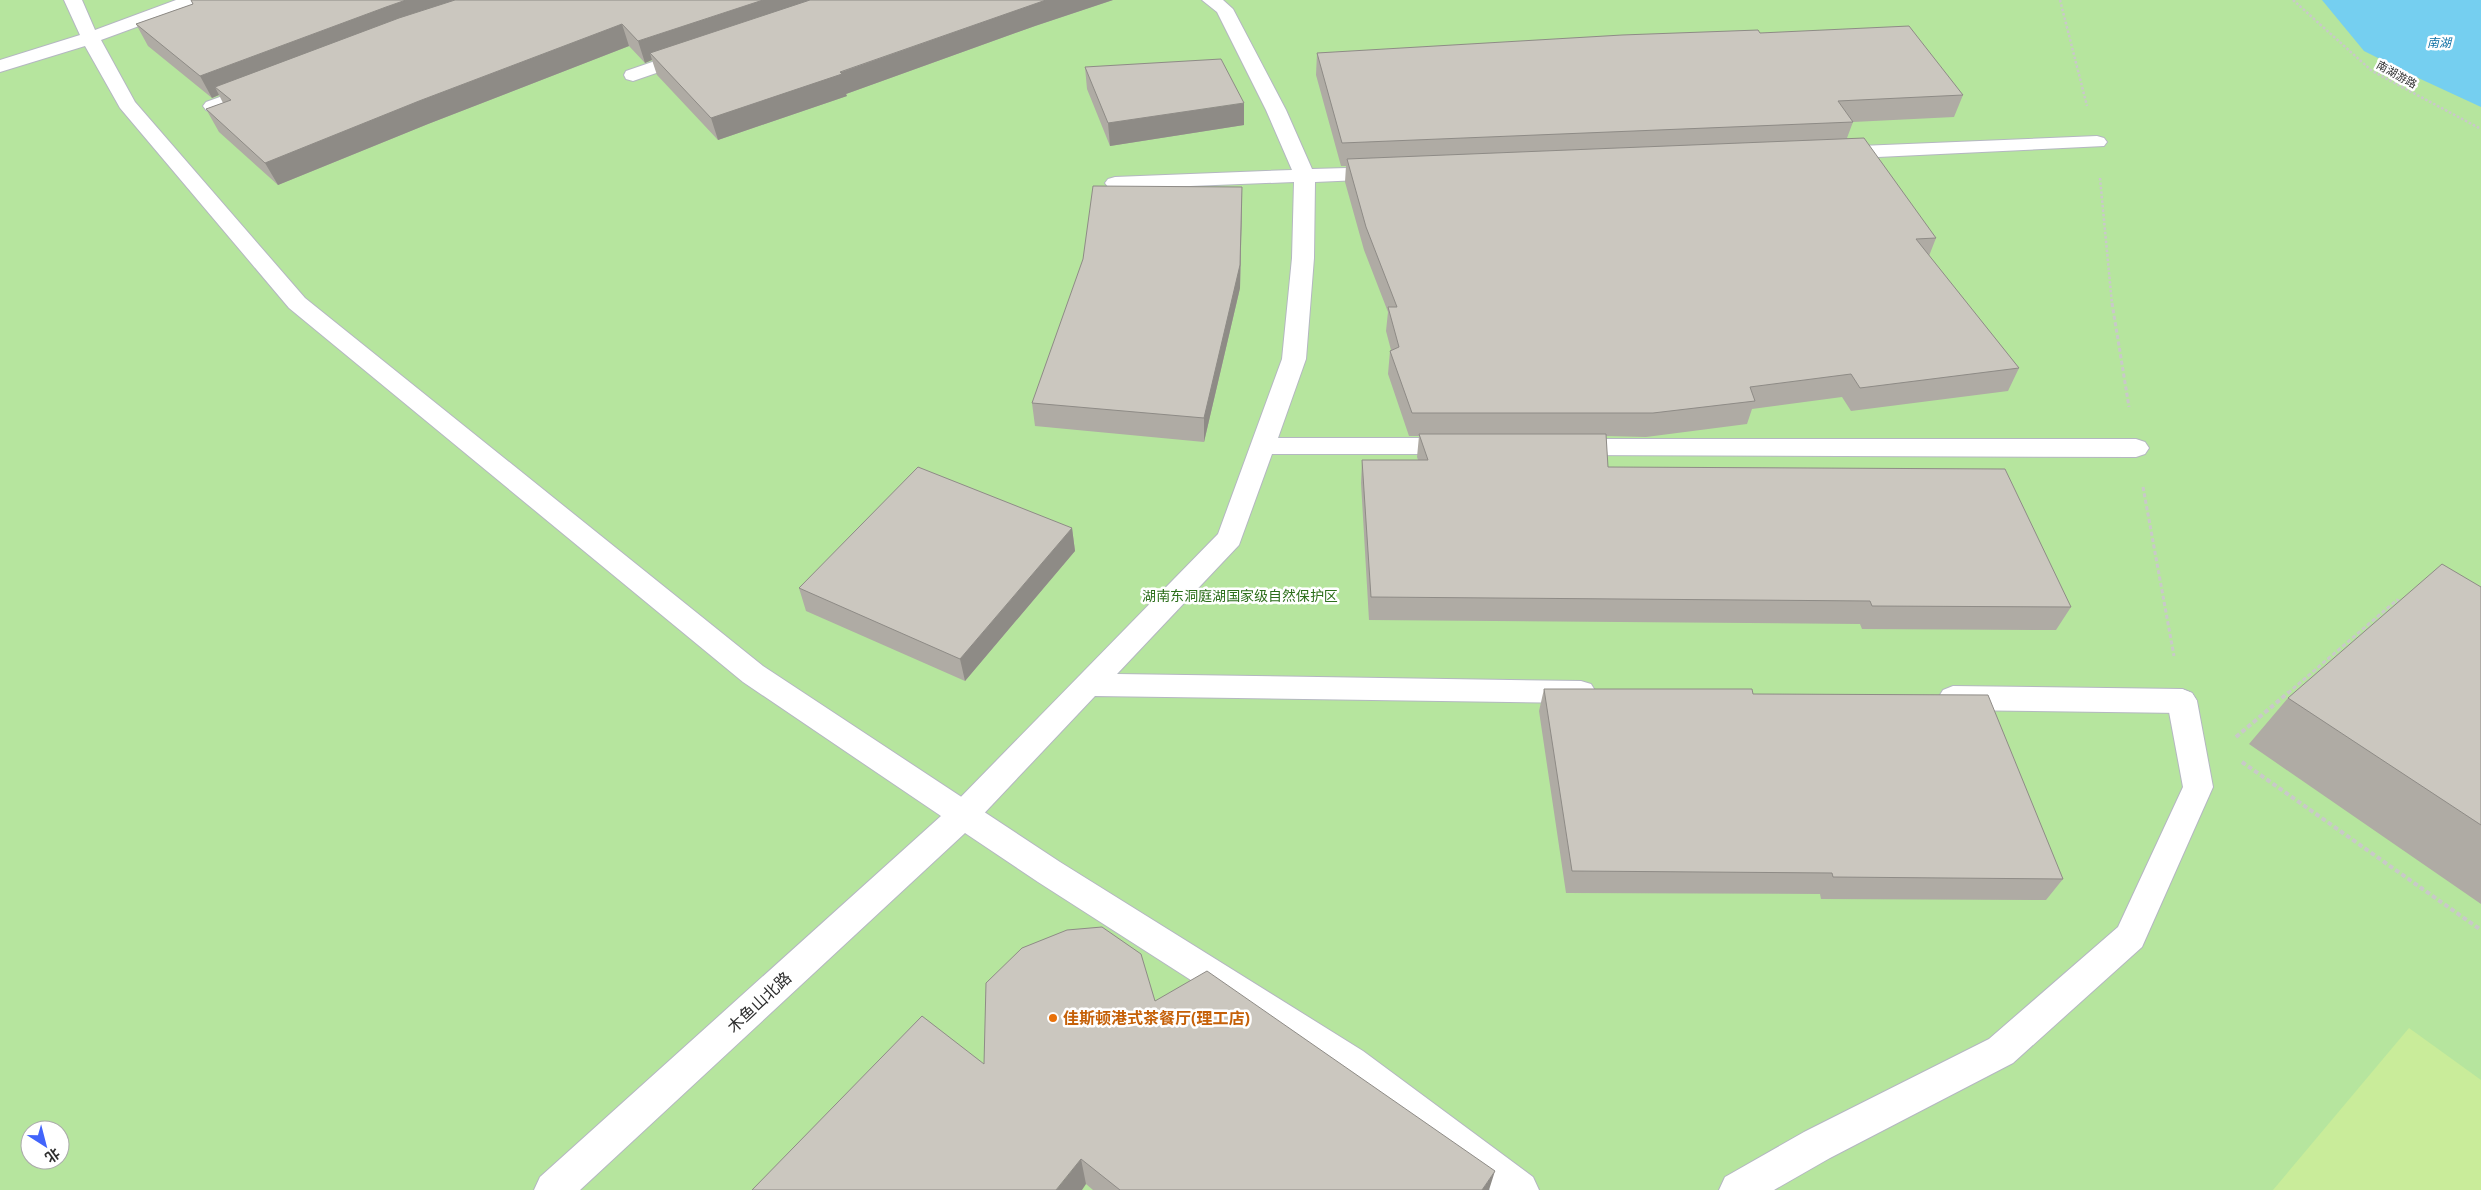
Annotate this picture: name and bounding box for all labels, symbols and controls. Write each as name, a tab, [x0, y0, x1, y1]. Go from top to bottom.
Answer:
water label: 南湖	[2427, 34, 2453, 51]
street label: 南湖游路	[2374, 57, 2420, 91]
park label: 湖南东洞庭湖国家级自然保护区	[1142, 586, 1338, 605]
street label: 木鱼山北路	[722, 967, 796, 1037]
place label: 佳斯顿港式茶餐厅(理工店)	[1063, 1007, 1250, 1029]
marker: 佳斯顿港式茶餐厅(理工店)	[1047, 1012, 1059, 1024]
north arrow	[20, 1120, 70, 1170]
text: 北	[42, 1144, 64, 1168]

